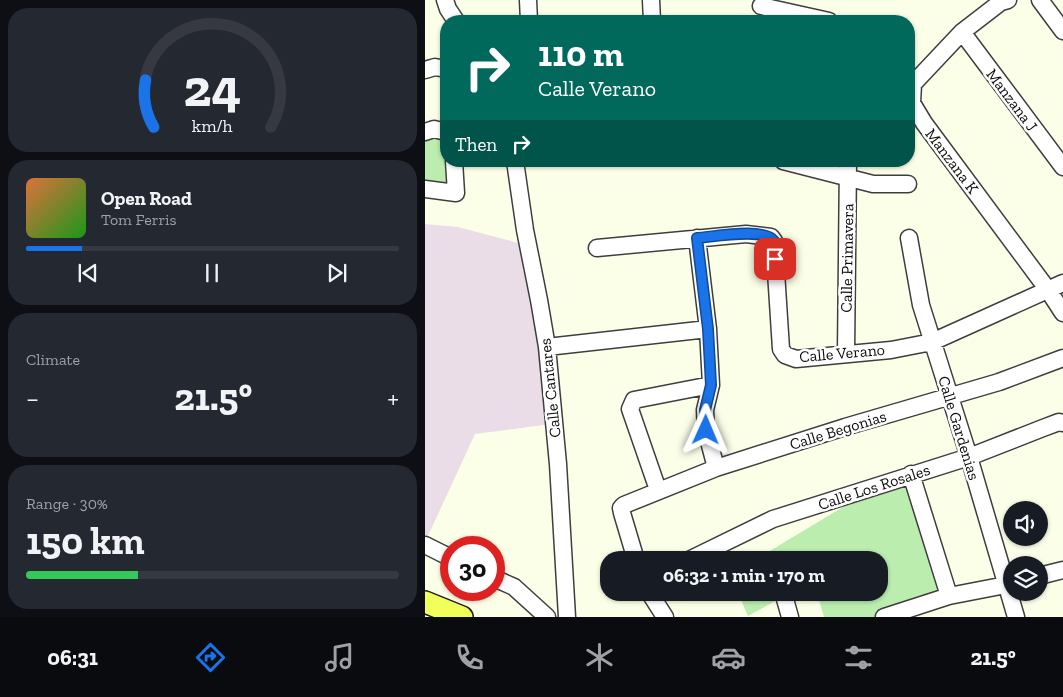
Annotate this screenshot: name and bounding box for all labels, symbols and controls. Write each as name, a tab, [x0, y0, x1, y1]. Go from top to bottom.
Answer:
text: 110 m	[538, 33, 624, 75]
icon: right	[455, 35, 520, 100]
text: 24	[184, 57, 241, 119]
street label: Manzana J	[982, 65, 1042, 135]
text: Calle Verano	[538, 75, 656, 102]
text: km/h	[192, 115, 233, 137]
street label: Manzana K	[921, 125, 983, 198]
icon: right	[507, 130, 535, 158]
text: Then	[455, 133, 497, 156]
text: Open Road	[101, 187, 192, 210]
street label: Calle Primavera	[837, 203, 857, 313]
text: Tom Ferris	[101, 210, 177, 229]
pin	[754, 238, 796, 280]
icon: arrive	[761, 245, 789, 273]
icon: previous	[74, 259, 102, 287]
icon: pause	[198, 259, 226, 287]
icon: next	[323, 259, 351, 287]
street label: Calle Cantares	[535, 337, 565, 439]
street label: Calle Verano	[798, 340, 886, 366]
text: Climate	[26, 350, 80, 369]
text: 21.5°	[174, 374, 252, 420]
street label: Calle Gardenias	[934, 374, 984, 482]
text: −	[26, 382, 39, 415]
text: +	[387, 382, 399, 415]
position arrow	[679, 403, 731, 455]
street label: Calle Begonias	[787, 406, 889, 454]
street label: Calle Los Rosales	[816, 460, 932, 514]
text: Range · 30%	[26, 494, 108, 513]
map controls	[1003, 501, 1048, 601]
button: sound	[1003, 501, 1048, 546]
text: 150 km	[26, 518, 144, 564]
speed limit sign: 30	[440, 536, 505, 601]
button: layers	[1003, 556, 1048, 601]
text: 06:32 · 1 min · 170 m	[663, 564, 825, 587]
icon: directions	[193, 640, 228, 675]
icon: music	[322, 640, 357, 675]
icon: phone	[452, 640, 487, 675]
icon: climate	[582, 640, 617, 675]
icon: car	[711, 640, 746, 675]
icon: filters	[841, 640, 876, 675]
text: 06:31	[47, 644, 98, 671]
text: 21.5°	[970, 644, 1016, 671]

